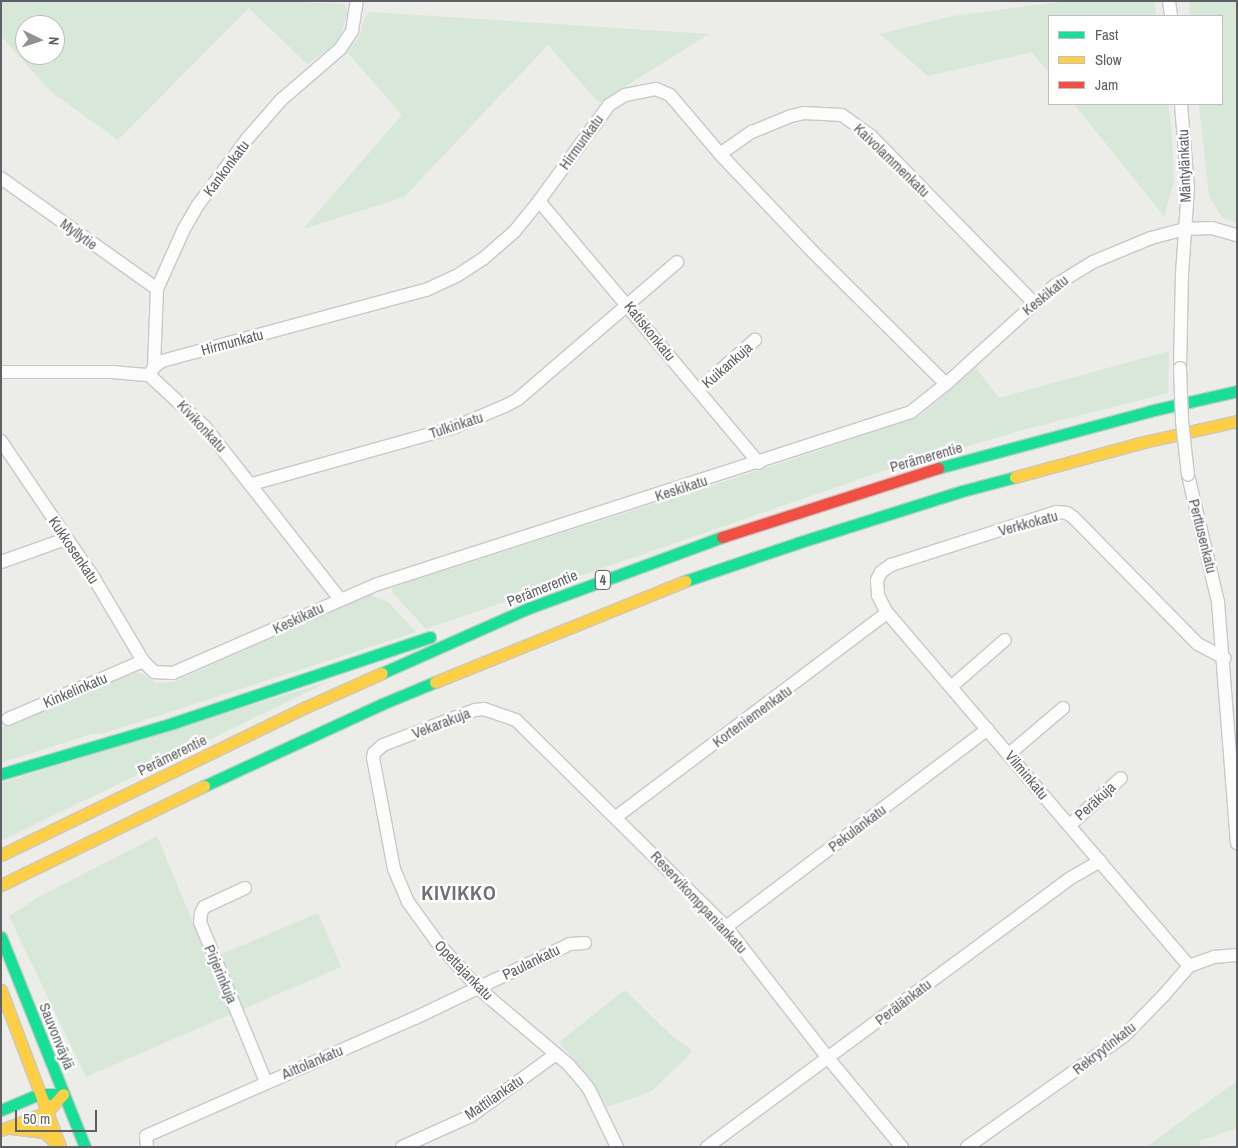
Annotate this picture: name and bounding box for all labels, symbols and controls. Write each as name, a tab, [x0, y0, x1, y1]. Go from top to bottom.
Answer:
north arrow	[15, 15, 65, 65]
legend	[1048, 15, 1223, 105]
text: Fast	[1095, 24, 1118, 45]
text: N	[45, 36, 63, 46]
text: Slow	[1095, 49, 1122, 70]
text: Jam	[1095, 74, 1118, 95]
street label: Hirmunkatu	[555, 111, 607, 173]
street label: Kaivolammenkatu	[850, 119, 934, 201]
street label: Mäntylänkatu	[1174, 129, 1194, 203]
street label: Kankonkatu	[199, 137, 253, 199]
street label: Myllytie	[57, 214, 101, 254]
street label: Keskikatu	[1018, 271, 1072, 319]
street label: Katiskonkatu	[621, 298, 679, 364]
street label: Hirmunkatu	[199, 325, 265, 359]
street label: Kuikankuja	[698, 338, 756, 392]
street label: Kivikonkatu	[174, 396, 230, 456]
street label: Tulkinkatu	[427, 408, 485, 442]
street label: Perämerentie	[888, 438, 964, 476]
street label: Keskikatu	[653, 471, 709, 505]
street label: Perttusenkatu	[1185, 497, 1221, 575]
street label: Verkkokatu	[996, 506, 1060, 540]
street label: Kukkosenkatu	[45, 513, 103, 587]
street label: Perämerentie	[504, 566, 580, 610]
road number: 4	[594, 568, 612, 592]
street label: Keskikatu	[270, 598, 326, 638]
street label: Kinkelinkatu	[40, 668, 110, 712]
street label: Korteniemenkatu	[709, 681, 795, 751]
street label: Vekarakuja	[409, 704, 473, 742]
street label: Perämerentie	[135, 731, 209, 779]
street label: Vilminkatu	[1001, 747, 1053, 803]
street label: Peräkuja	[1071, 778, 1119, 824]
street label: Pekulankatu	[825, 800, 889, 856]
street label: Reservikomppaniankatu	[647, 847, 751, 957]
district label: KIVIKKO	[420, 880, 498, 904]
street label: Opettajankatu	[431, 936, 497, 1004]
street label: Paulankatu	[499, 940, 563, 984]
street label: Pirjerinkuja	[201, 942, 241, 1006]
street label: Perälänkatu	[871, 975, 935, 1029]
street label: Sauvonväylä	[35, 1000, 79, 1072]
street label: Rekryytinkatu	[1069, 1018, 1139, 1078]
street label: Aittolankatu	[279, 1041, 345, 1083]
street label: Mattilankatu	[461, 1071, 527, 1123]
scale bar	[18, 1100, 100, 1132]
text: 50 m	[23, 1108, 50, 1129]

